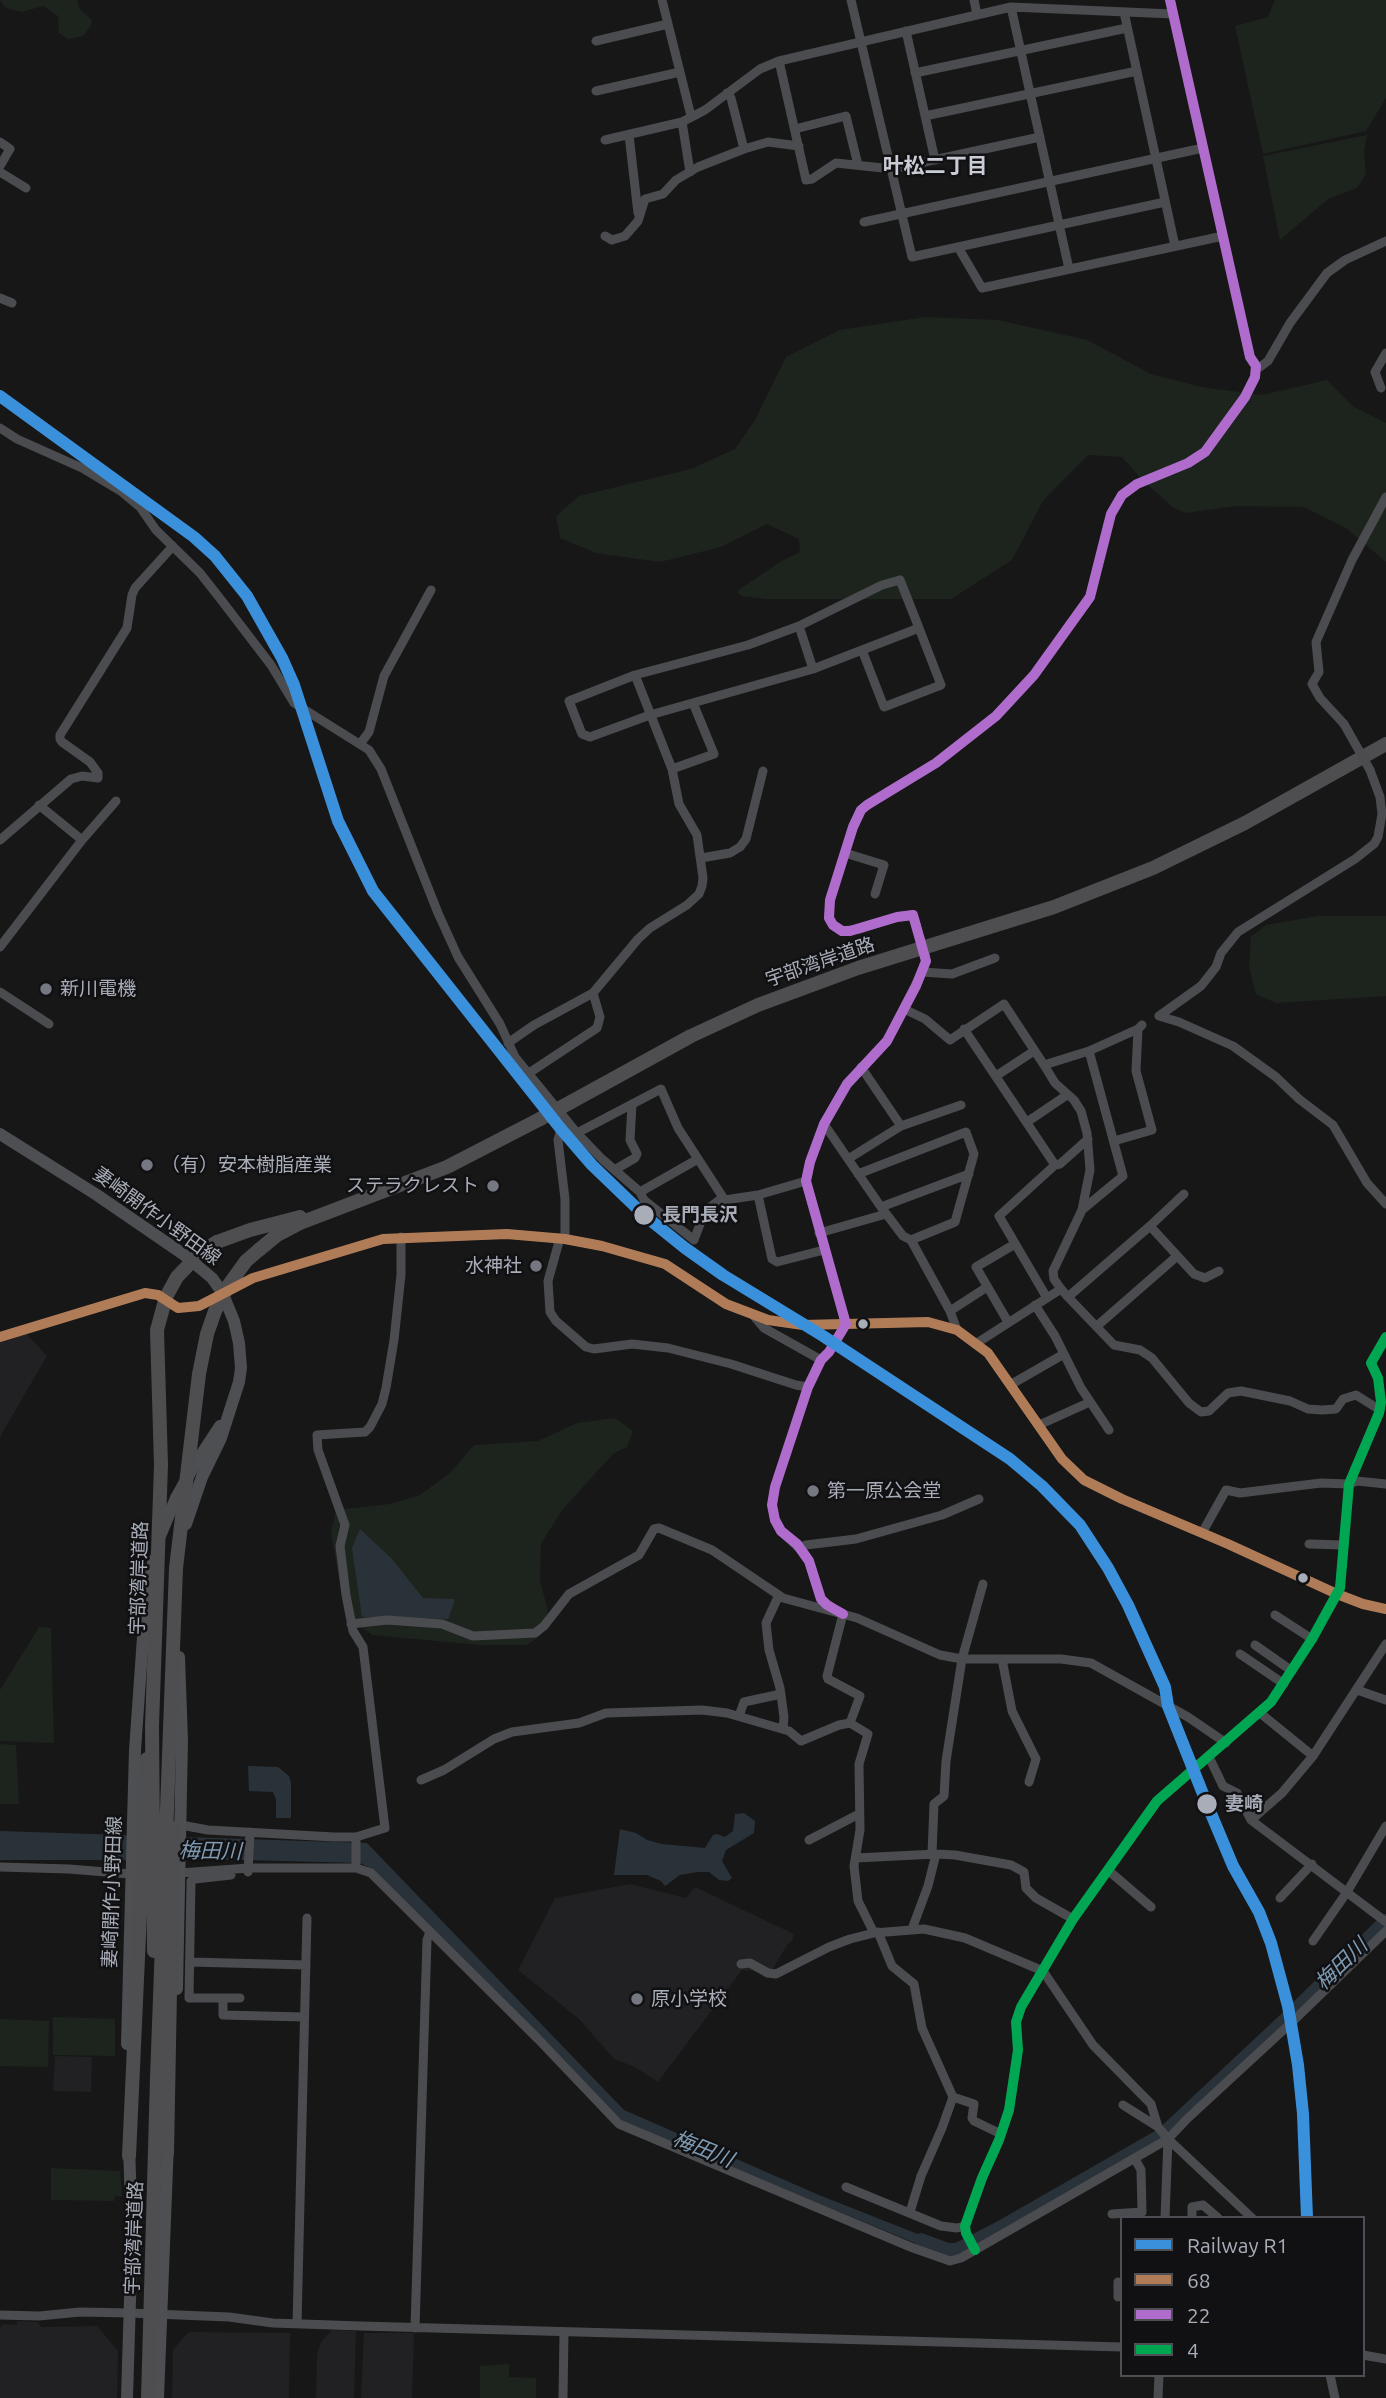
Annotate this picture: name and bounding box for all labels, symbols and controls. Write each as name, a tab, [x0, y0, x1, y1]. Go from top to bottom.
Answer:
district label: 叶松二丁目	[883, 153, 987, 179]
street label: 宇部湾岸道路	[762, 933, 878, 991]
place label: 新川電機	[60, 978, 136, 1000]
marker: 新川電機	[38, 981, 54, 997]
place label: （有）安本樹脂産業	[161, 1154, 332, 1176]
marker: （有）安本樹脂産業	[139, 1157, 155, 1173]
street label: 妻崎開作小野田線	[89, 1162, 225, 1270]
place label: ステラクレスト	[346, 1175, 479, 1197]
marker: ステラクレスト	[485, 1178, 501, 1194]
marker: 長門長沢	[632, 1203, 656, 1227]
place label: 長門長沢	[662, 1204, 738, 1226]
place label: 水神社	[465, 1255, 522, 1277]
marker: 水神社	[528, 1258, 544, 1274]
unlabelled marker	[856, 1317, 870, 1331]
place label: 第一原公会堂	[827, 1480, 941, 1502]
marker: 第一原公会堂	[805, 1483, 821, 1499]
street label: 宇部湾岸道路	[126, 1521, 152, 1635]
unlabelled marker	[1296, 1571, 1310, 1585]
marker: 妻崎	[1195, 1792, 1219, 1816]
place label: 妻崎	[1225, 1793, 1263, 1815]
street label: 妻崎開作小野田線	[98, 1816, 126, 1968]
water label: 梅田川	[178, 1838, 242, 1864]
water label: 梅田川	[1310, 1933, 1372, 1995]
place label: 原小学校	[651, 1988, 727, 2010]
marker: 原小学校	[629, 1991, 645, 2007]
water label: 梅田川	[669, 2126, 737, 2172]
street label: 宇部湾岸道路	[121, 2181, 147, 2295]
legend	[1120, 2216, 1365, 2377]
text: Railway R1	[1187, 2233, 1288, 2257]
text: 68	[1187, 2268, 1211, 2292]
text: 22	[1187, 2303, 1211, 2327]
text: 4	[1187, 2338, 1199, 2362]

